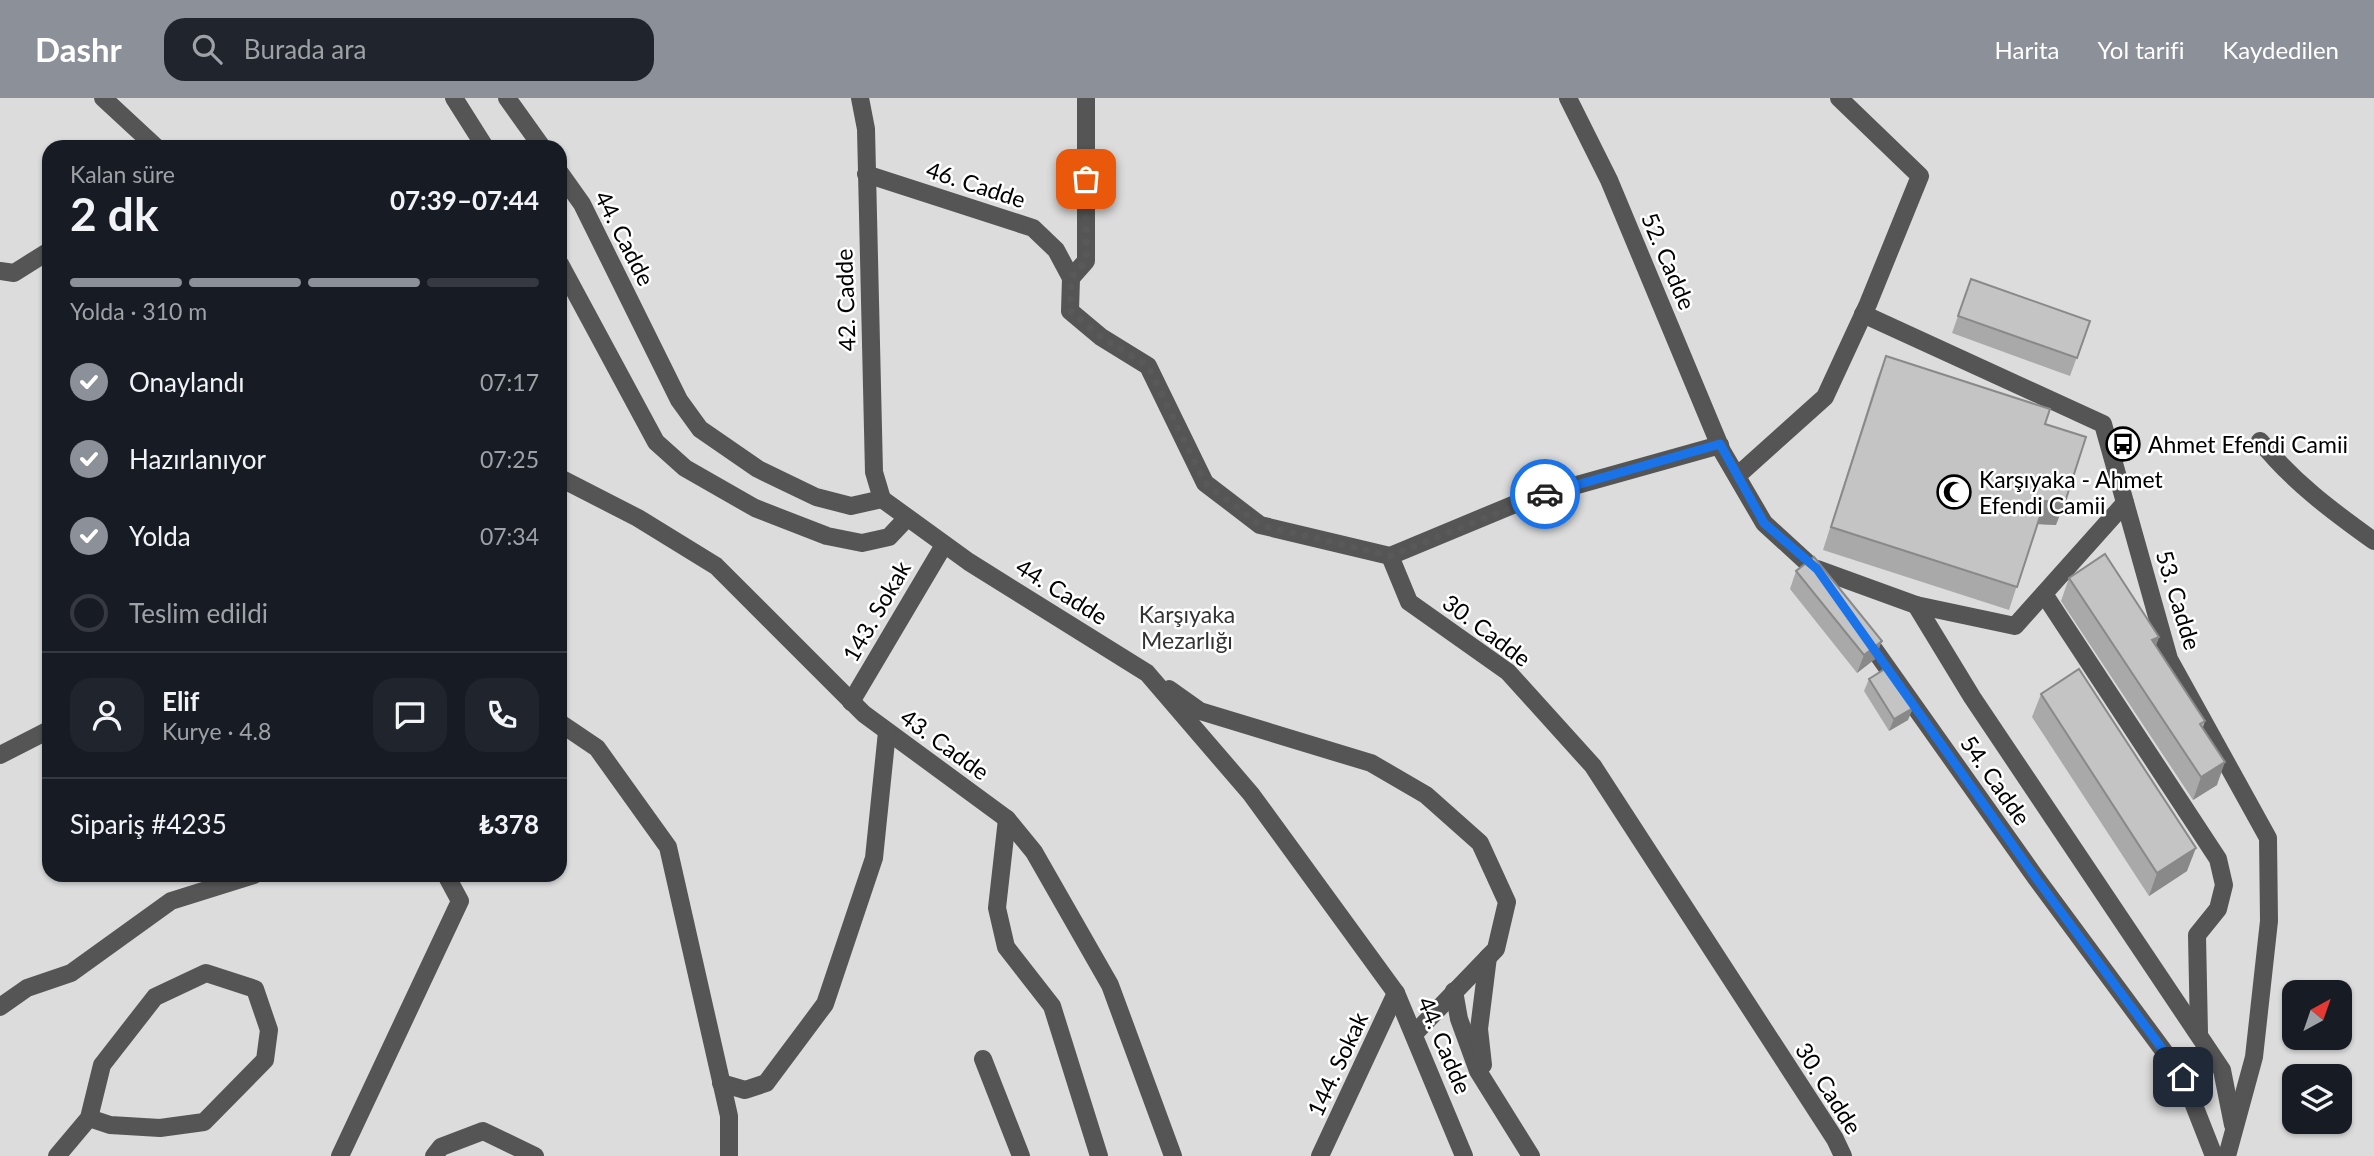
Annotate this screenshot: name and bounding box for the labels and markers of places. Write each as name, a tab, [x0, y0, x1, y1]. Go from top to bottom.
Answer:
pin	[1056, 149, 1116, 209]
bus stop icon: Ahmet Efendi Camii	[2104, 425, 2142, 463]
place label: Ahmet Efendi Camii	[2148, 430, 2348, 458]
place label: Karşıyaka - Ahmet Efendi Camii	[1979, 465, 2163, 519]
mosque icon: Karşıyaka - Ahmet Efendi Camii	[1935, 473, 1973, 511]
pin	[2153, 1047, 2213, 1107]

